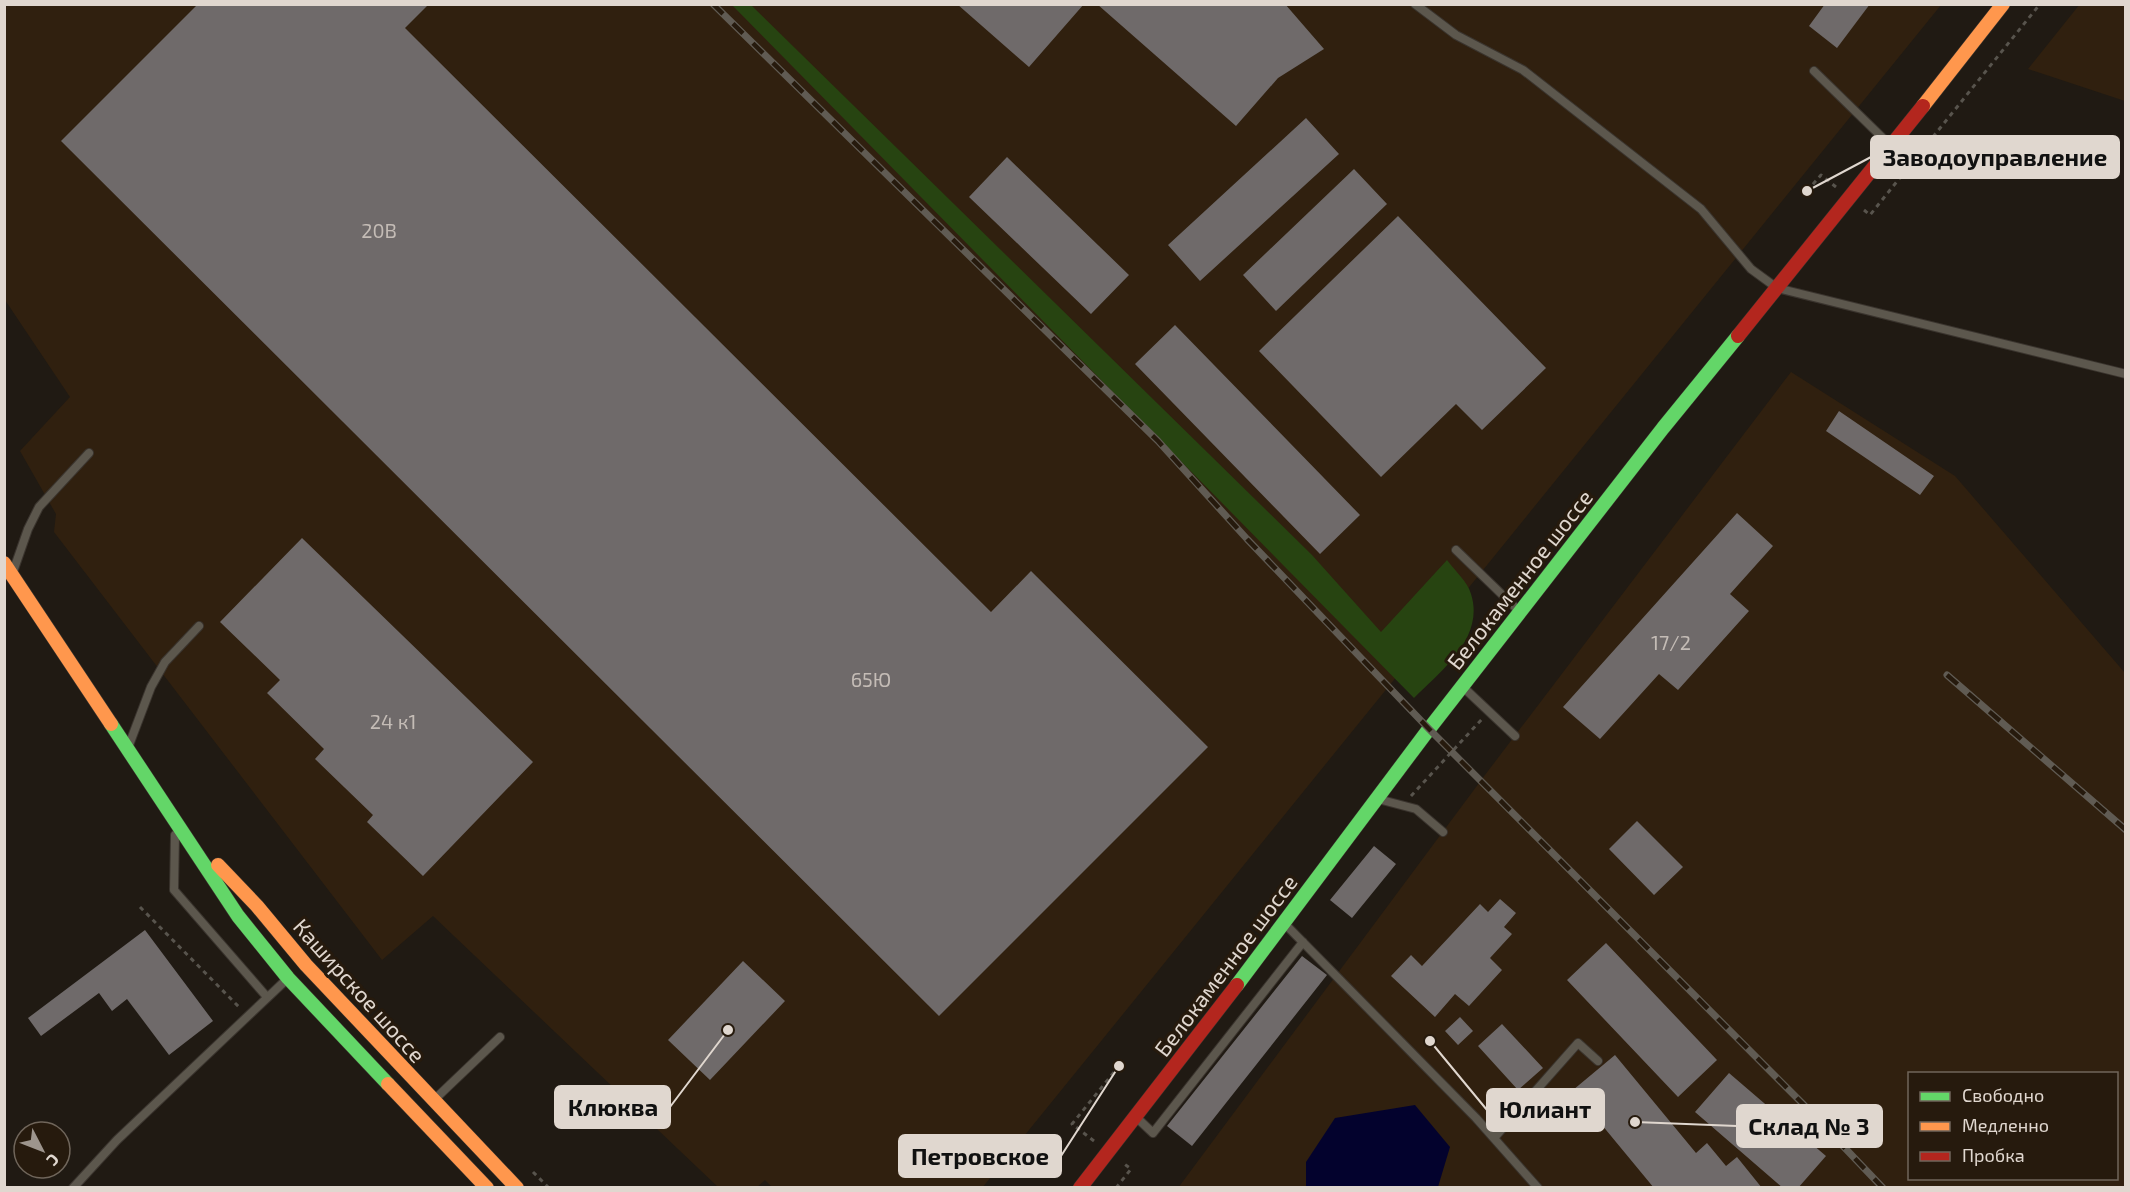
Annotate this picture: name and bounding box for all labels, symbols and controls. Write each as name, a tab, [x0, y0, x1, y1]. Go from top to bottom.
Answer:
callout: Заводоуправление	[1871, 136, 2119, 178]
text: Заводоуправление	[1883, 142, 2107, 171]
house number: 20В	[361, 218, 397, 242]
street label: Белокаменное шоссе	[1441, 484, 1597, 674]
house number: 17/2	[1651, 630, 1691, 654]
house number: 65Ю	[851, 667, 891, 691]
house number: 24 к1	[370, 709, 416, 733]
street label: Белокаменное шоссе	[1148, 869, 1302, 1061]
street label: Каширское шоссе	[289, 913, 431, 1067]
legend	[1908, 1072, 2118, 1180]
text: Свободно	[1962, 1084, 2044, 1106]
callout: Клюква	[555, 1086, 670, 1128]
callout: Юлиант	[1487, 1089, 1604, 1131]
text: Клюква	[568, 1092, 658, 1121]
text: Юлиант	[1499, 1094, 1591, 1123]
callout: Склад № 3	[1737, 1105, 1882, 1147]
text: Склад № 3	[1748, 1111, 1870, 1140]
text: Медленно	[1962, 1114, 2049, 1136]
north arrow	[12, 1120, 72, 1180]
callout: Петровское	[899, 1135, 1061, 1177]
text: Петровское	[911, 1141, 1049, 1170]
text: Пробка	[1962, 1144, 2025, 1166]
text: С	[43, 1151, 64, 1170]

